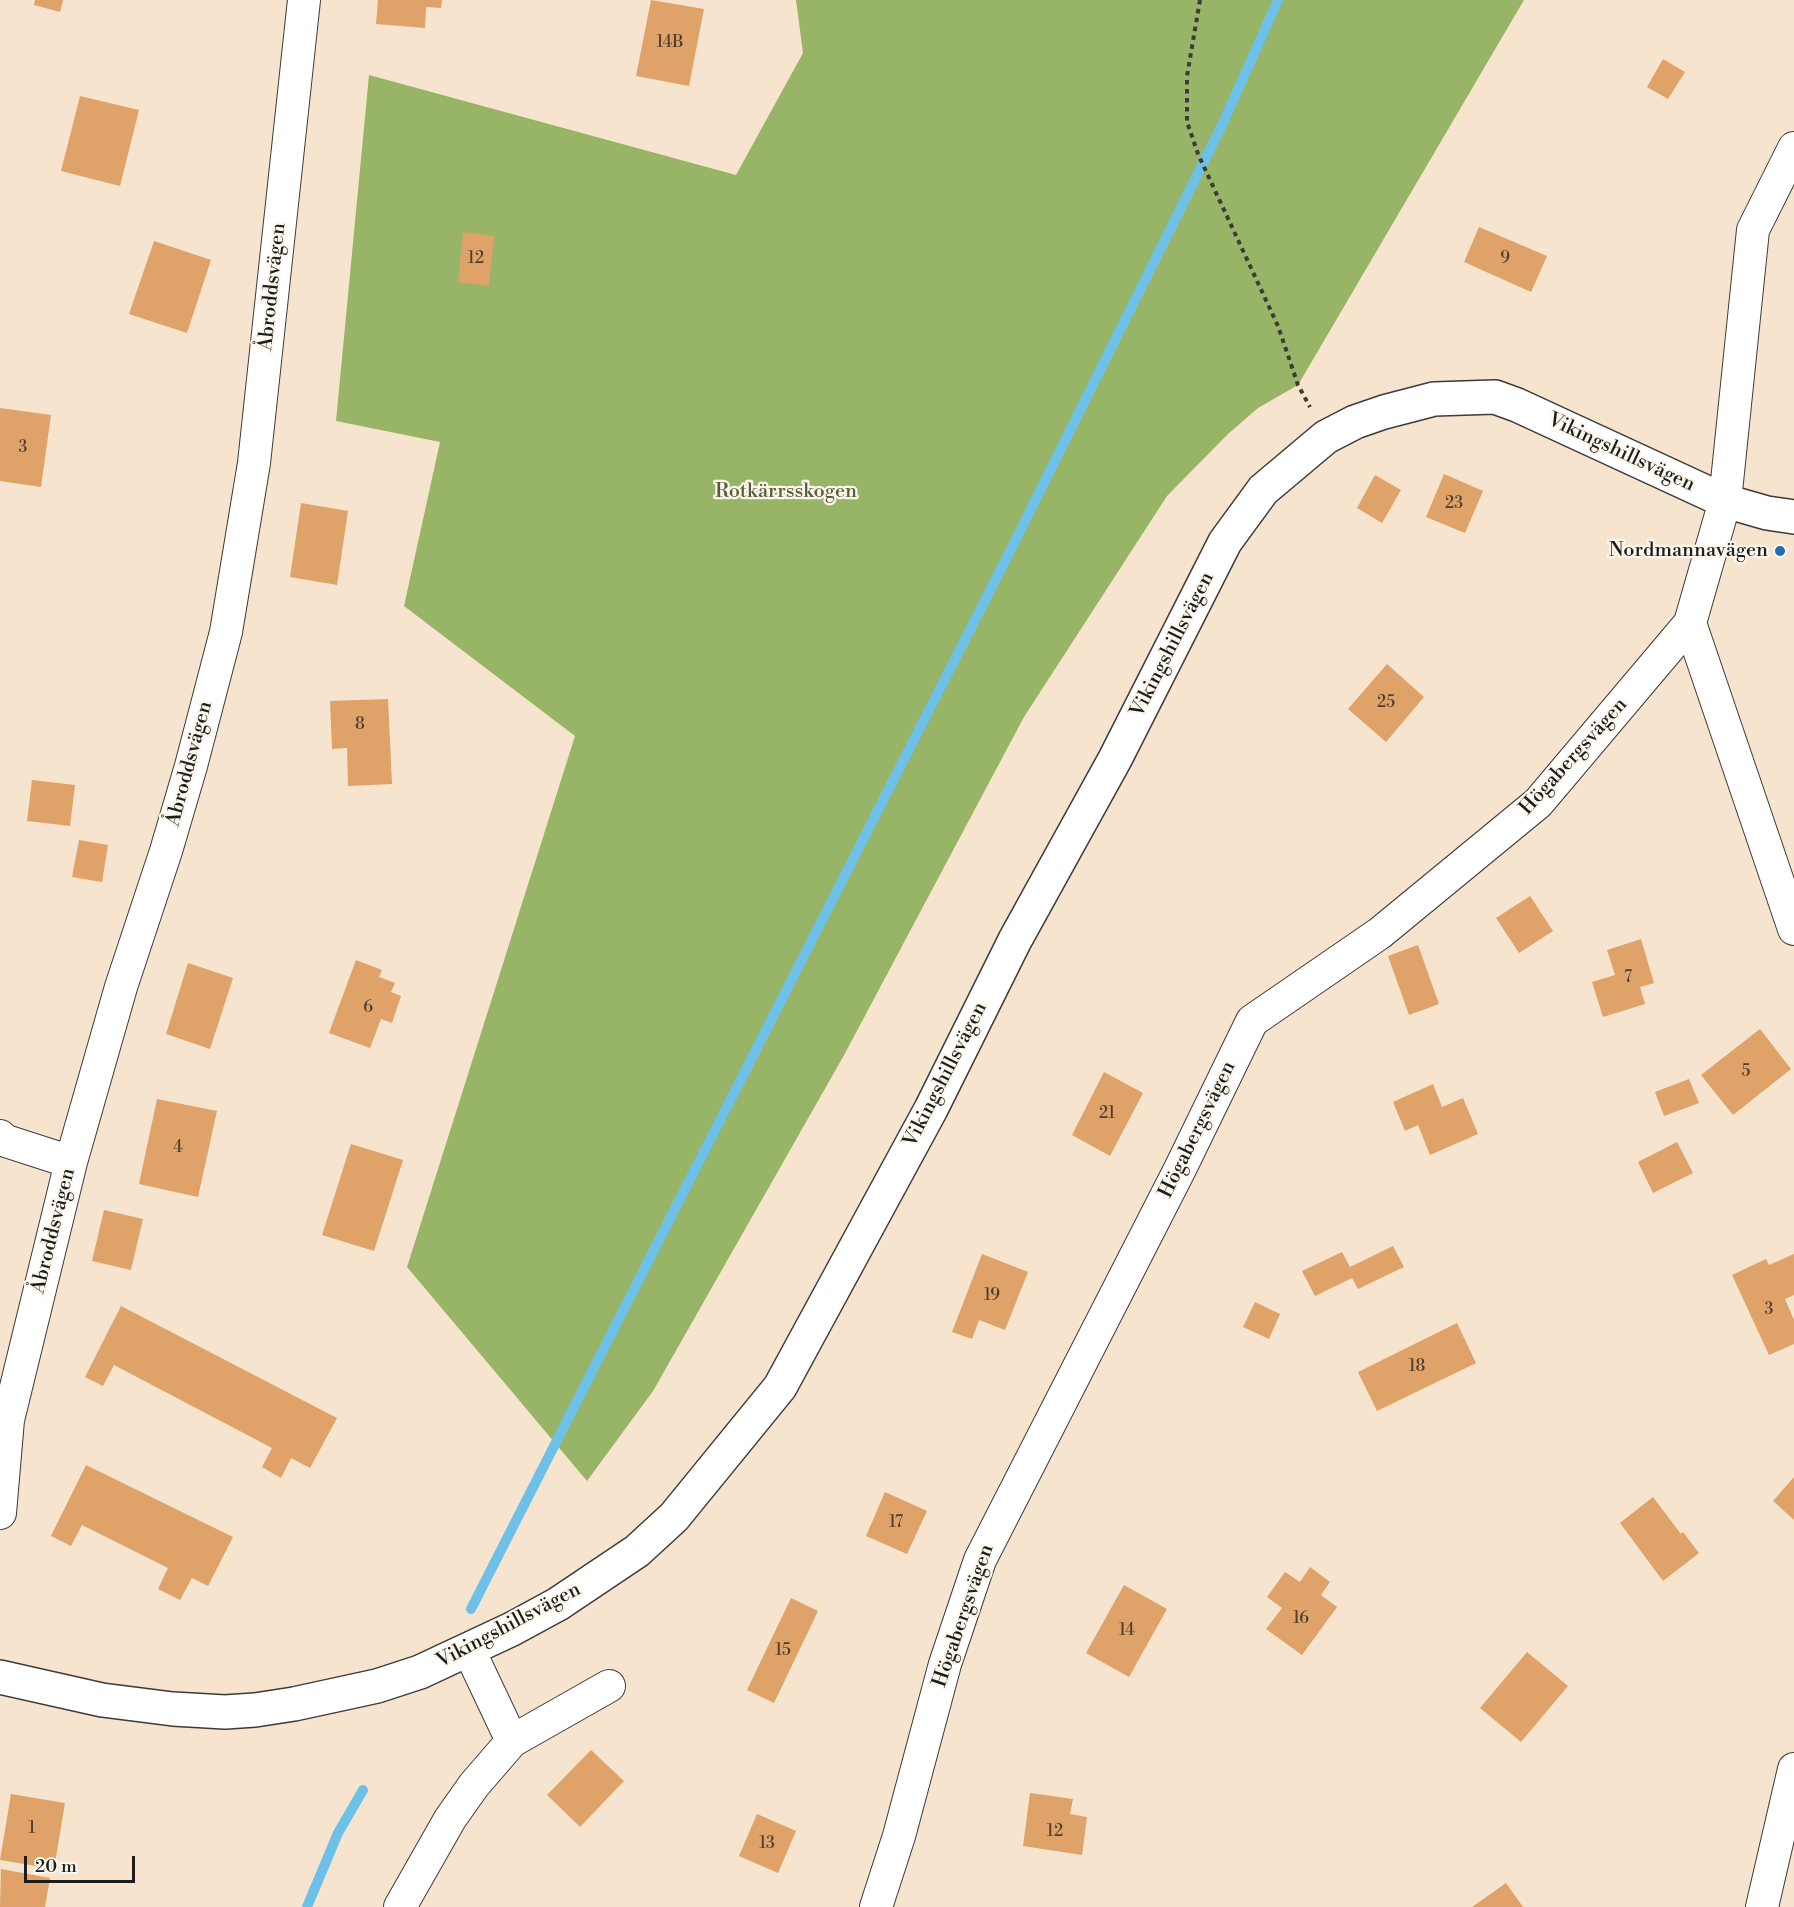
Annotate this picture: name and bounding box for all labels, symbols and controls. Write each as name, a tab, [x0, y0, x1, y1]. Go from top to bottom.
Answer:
house number: 14B	[656, 33, 684, 53]
street label: Åbroddsvägen	[254, 222, 292, 352]
house number: 12	[468, 249, 484, 269]
house number: 9	[1500, 249, 1510, 269]
street label: Vikingshillsvägen	[1544, 408, 1698, 498]
house number: 3	[19, 438, 27, 458]
park label: Rotkärrsskogen	[715, 480, 857, 504]
house number: 23	[1445, 494, 1463, 514]
place label: Nordmannavägen	[1609, 539, 1768, 563]
marker: Nordmannavägen	[1773, 544, 1787, 558]
street label: Vikingshillsvägen	[1126, 568, 1220, 722]
house number: 25	[1377, 693, 1395, 713]
street label: Högabergsvägen	[1515, 693, 1633, 821]
street label: Åbroddsvägen	[162, 699, 218, 829]
house number: 8	[355, 715, 365, 735]
house number: 7	[1624, 968, 1632, 988]
house number: 6	[363, 998, 373, 1018]
street label: Vikingshillsvägen	[899, 998, 993, 1152]
street label: Högabergsvägen	[1154, 1058, 1242, 1202]
house number: 5	[1742, 1062, 1750, 1082]
house number: 21	[1099, 1104, 1115, 1124]
house number: 4	[173, 1138, 183, 1158]
street label: Åbroddsvägen	[27, 1166, 81, 1296]
house number: 19	[984, 1286, 1000, 1306]
house number: 3	[1765, 1300, 1773, 1320]
house number: 18	[1409, 1357, 1425, 1377]
house number: 17	[889, 1513, 903, 1533]
street label: Högabergsvägen	[928, 1541, 1000, 1691]
street label: Vikingshillsvägen	[433, 1578, 585, 1674]
house number: 16	[1293, 1609, 1309, 1629]
house number: 14	[1119, 1621, 1135, 1641]
house number: 15	[775, 1641, 791, 1661]
house number: 1	[29, 1819, 35, 1839]
house number: 12	[1047, 1822, 1063, 1842]
house number: 13	[759, 1834, 775, 1854]
scale bar	[27, 1844, 138, 1882]
text: 20 m	[35, 1855, 77, 1878]

